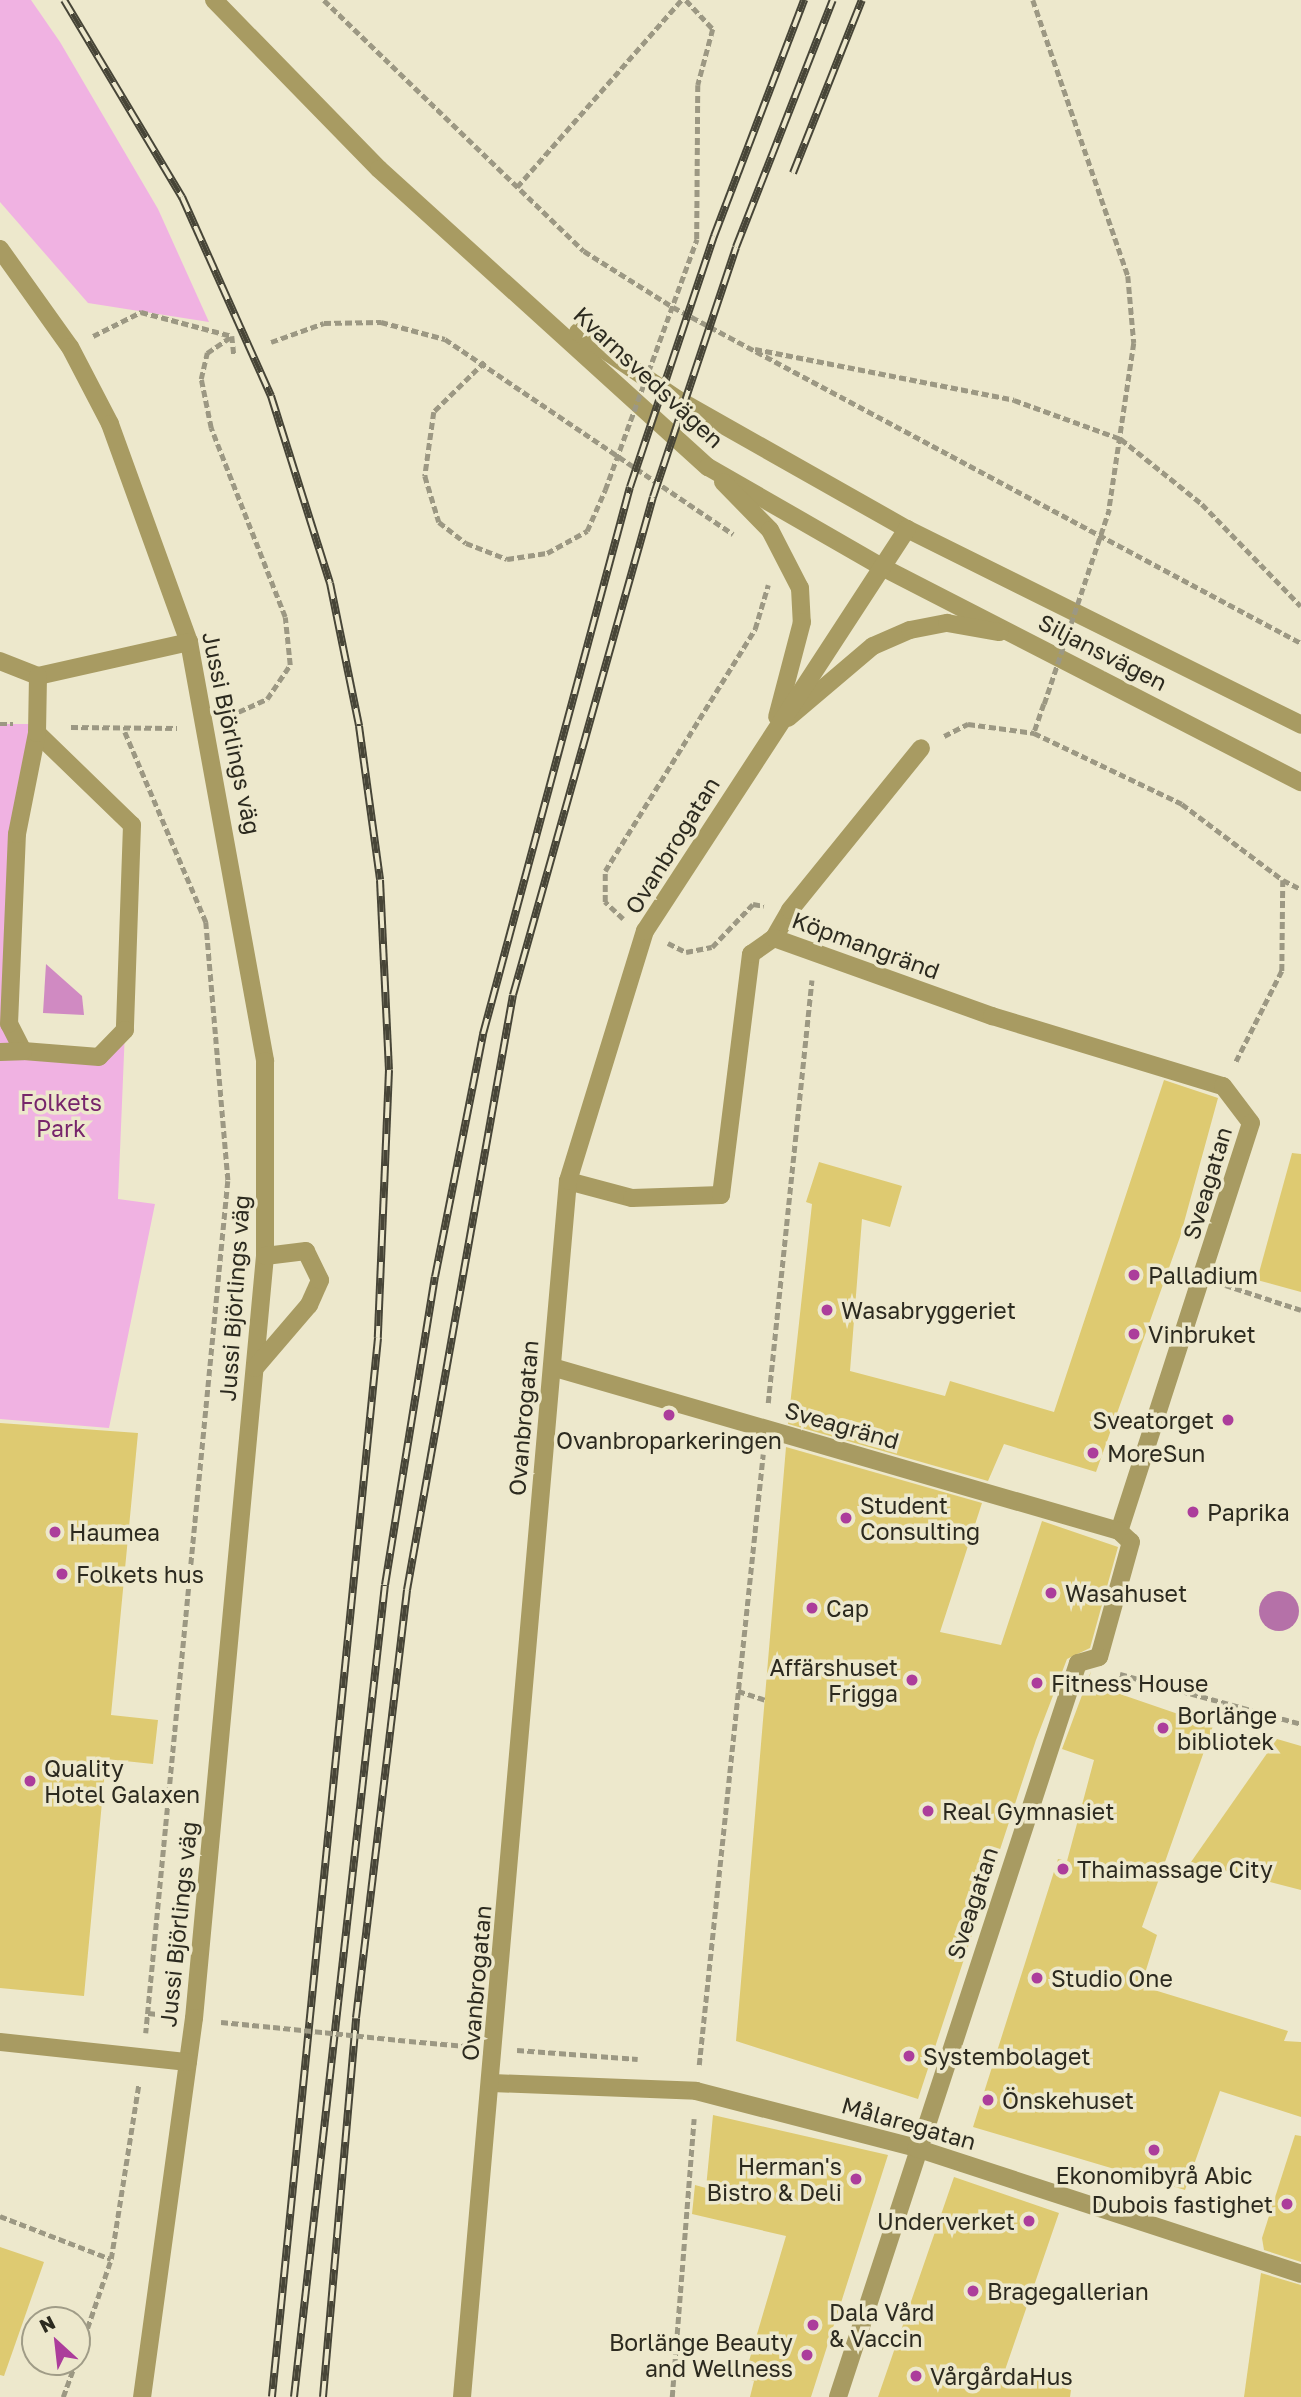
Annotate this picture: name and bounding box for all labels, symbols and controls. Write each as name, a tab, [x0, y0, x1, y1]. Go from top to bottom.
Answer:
street label: Kvarnsvedsvägen	[568, 301, 730, 453]
street label: Siljansvägen	[1034, 608, 1172, 696]
street label: Jussi Björlings väg	[197, 629, 267, 837]
street label: Ovanbrogatan	[619, 771, 725, 919]
street label: Köpmangränd	[788, 906, 944, 984]
park label: Folkets Park	[20, 1088, 102, 1142]
street label: Sveagatan	[1177, 1123, 1237, 1243]
street label: Jussi Björlings väg	[213, 1194, 255, 1402]
place label: Palladium	[1148, 1261, 1258, 1289]
marker: Palladium	[1126, 1267, 1142, 1283]
place label: Wasabryggeriet	[841, 1296, 1016, 1324]
marker: Wasabryggeriet	[819, 1302, 835, 1318]
place label: Vinbruket	[1148, 1320, 1256, 1348]
marker: Vinbruket	[1126, 1326, 1142, 1342]
street label: Ovanbrogatan	[502, 1339, 544, 1497]
street label: Sveagränd	[782, 1396, 902, 1454]
place label: Sveatorget	[1093, 1406, 1214, 1434]
marker: Ovanbroparkeringen	[661, 1407, 677, 1423]
marker: Sveatorget	[1220, 1412, 1236, 1428]
place label: Ovanbroparkeringen	[556, 1426, 782, 1454]
place label: MoreSun	[1107, 1439, 1205, 1467]
marker: MoreSun	[1085, 1445, 1101, 1461]
place label: Student Consulting	[860, 1491, 980, 1545]
place label: Paprika	[1207, 1498, 1290, 1526]
marker: Paprika	[1185, 1504, 1201, 1520]
marker: Student Consulting	[838, 1510, 854, 1526]
place label: Haumea	[69, 1518, 160, 1546]
marker: Haumea	[47, 1524, 63, 1540]
place label: Folkets hus	[76, 1560, 204, 1588]
marker: Folkets hus	[54, 1566, 70, 1582]
place label: Wasahuset	[1065, 1579, 1187, 1607]
marker: Wasahuset	[1043, 1585, 1059, 1601]
place label: Cap	[826, 1594, 869, 1622]
marker: Cap	[804, 1600, 820, 1616]
place label: Affärshuset Frigga	[770, 1653, 898, 1707]
place label: Fitness House	[1051, 1669, 1208, 1697]
marker: Affärshuset Frigga	[904, 1672, 920, 1688]
marker: Fitness House	[1029, 1675, 1045, 1691]
place label: Borlänge bibliotek	[1177, 1701, 1277, 1755]
marker: Borlänge bibliotek	[1155, 1720, 1171, 1736]
place label: Quality Hotel Galaxen	[44, 1754, 200, 1808]
marker: Quality Hotel Galaxen	[22, 1773, 38, 1789]
place label: Real Gymnasiet	[942, 1797, 1114, 1825]
marker: Real Gymnasiet	[920, 1803, 936, 1819]
street label: Jussi Björlings väg	[153, 1820, 203, 2028]
street label: Sveagatan	[941, 1843, 1003, 1963]
place label: Thaimassage City	[1077, 1855, 1273, 1883]
marker: Thaimassage City	[1055, 1861, 1071, 1877]
street label: Ovanbrogatan	[455, 1904, 497, 2062]
place label: Studio One	[1051, 1964, 1173, 1992]
marker: Studio One	[1029, 1970, 1045, 1986]
place label: Systembolaget	[923, 2042, 1090, 2070]
marker: Systembolaget	[901, 2048, 917, 2064]
place label: Önskehuset	[1002, 2086, 1134, 2114]
street label: Målaregatan	[839, 2091, 979, 2155]
marker: Önskehuset	[980, 2092, 996, 2108]
marker: Ekonomibyrå Abic	[1146, 2142, 1162, 2158]
place label: Herman's Bistro & Deli	[707, 2152, 842, 2206]
place label: Ekonomibyrå Abic	[1055, 2161, 1253, 2189]
marker: Herman's Bistro & Deli	[848, 2171, 864, 2187]
place label: Dubois fastighet	[1092, 2190, 1273, 2218]
marker: Dubois fastighet	[1279, 2196, 1295, 2212]
place label: Underverket	[877, 2207, 1015, 2235]
marker: Underverket	[1021, 2213, 1037, 2229]
place label: Bragegallerian	[987, 2277, 1149, 2305]
marker: Bragegallerian	[965, 2283, 981, 2299]
place label: Dala Vård & Vaccin	[829, 2298, 934, 2352]
north arrow	[21, 2306, 91, 2376]
text: N	[35, 2310, 59, 2337]
marker: Dala Vård & Vaccin	[803, 2315, 823, 2335]
place label: Borlänge Beauty and Wellness	[609, 2328, 793, 2382]
marker: Borlänge Beauty and Wellness	[799, 2347, 815, 2363]
place label: VårgårdaHus	[930, 2362, 1073, 2390]
marker: VårgårdaHus	[908, 2368, 924, 2384]

